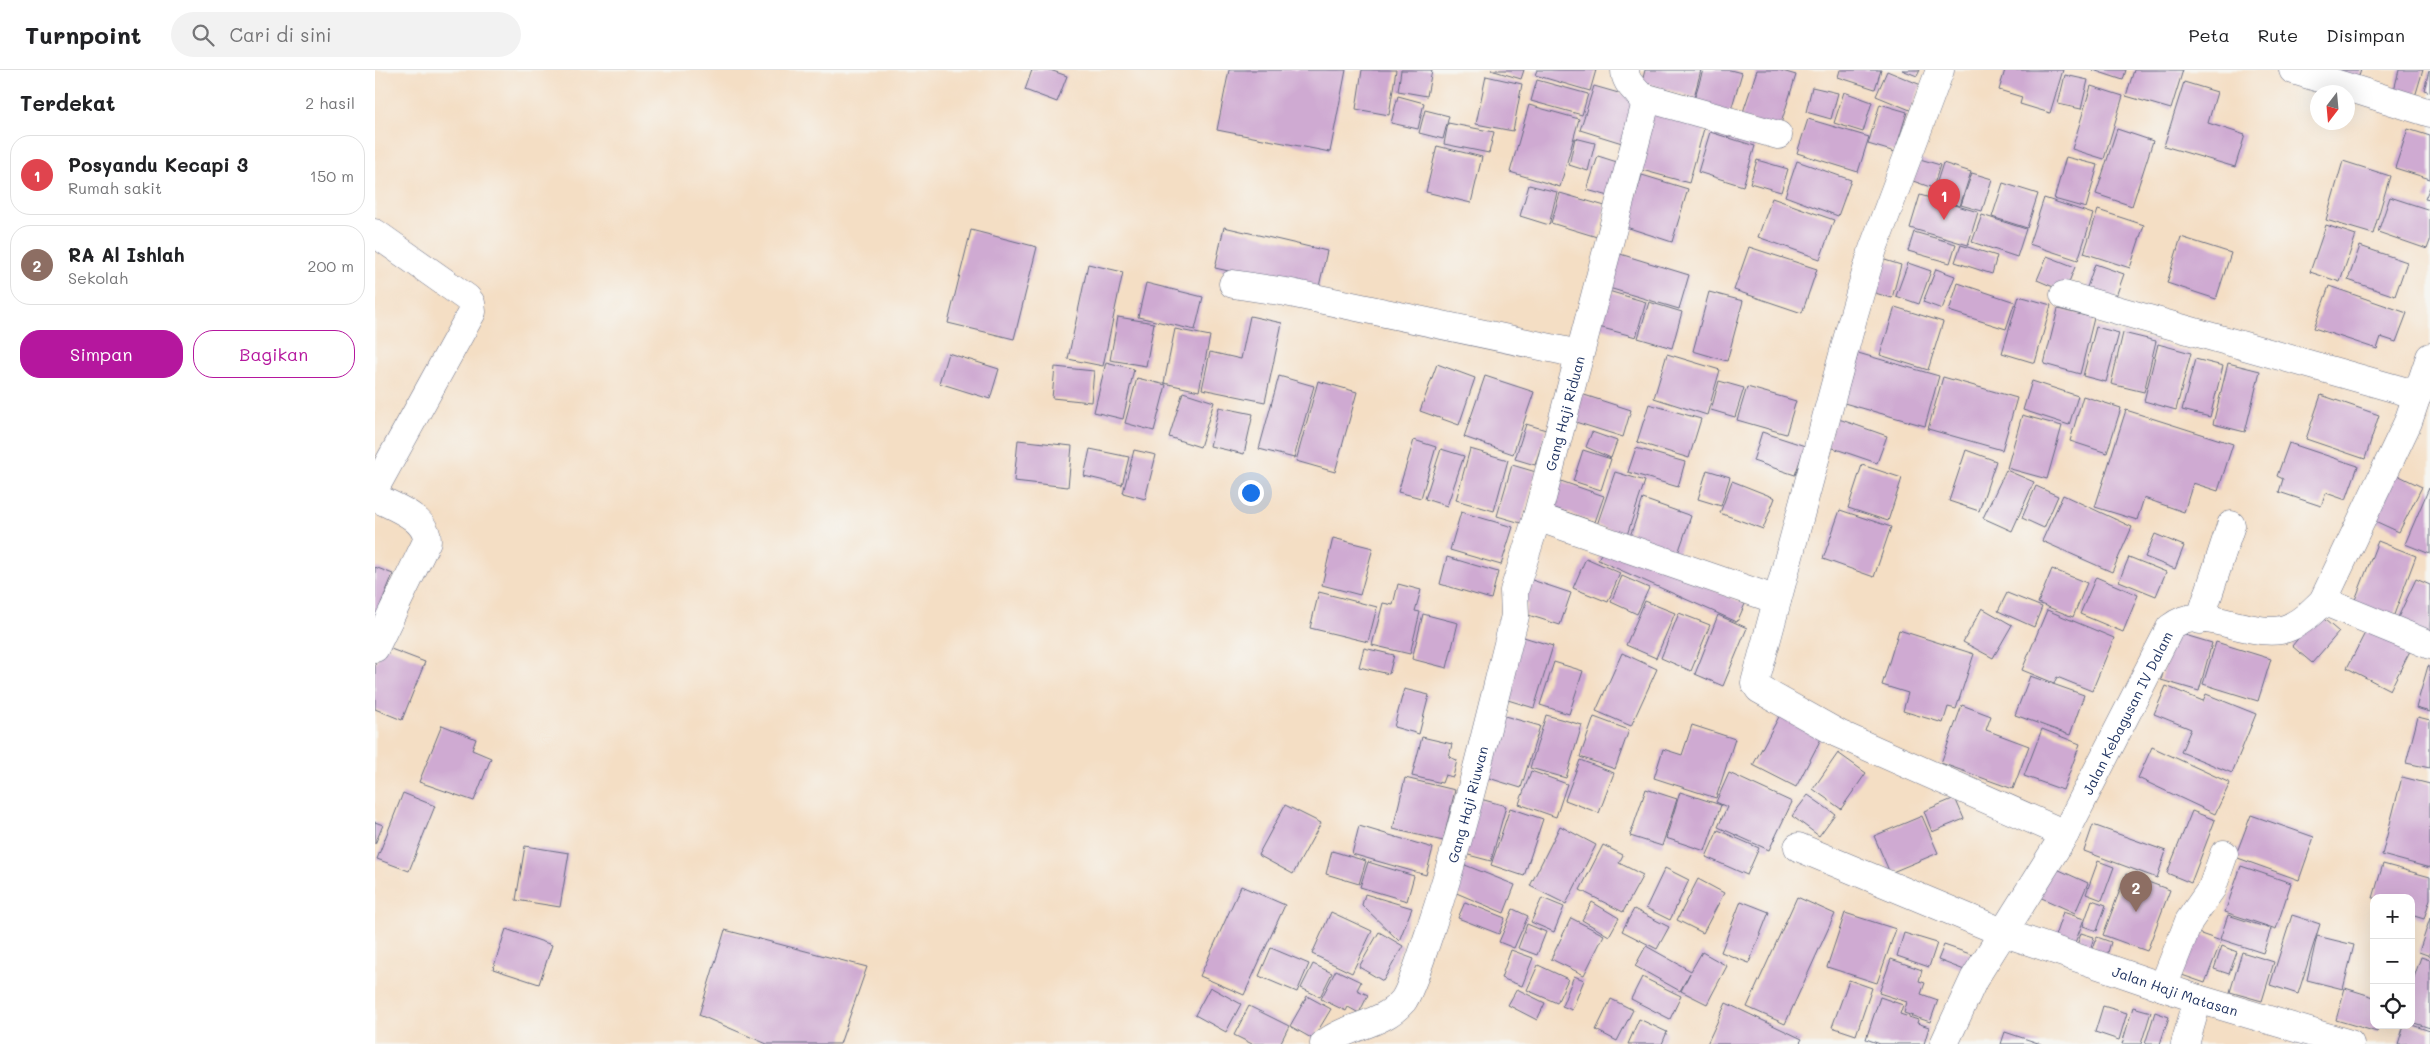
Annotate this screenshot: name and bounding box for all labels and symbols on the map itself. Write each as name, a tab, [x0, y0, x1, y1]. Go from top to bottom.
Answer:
north arrow	[2310, 85, 2355, 130]
pin: 1	[1928, 179, 1960, 220]
street label: Gang Haji Riduan	[1540, 354, 1588, 473]
your location	[1238, 480, 1264, 506]
street label: Jalan Kebagusan IV Dalam	[2077, 628, 2176, 797]
street label: Gang Haji Riuwan	[1442, 744, 1492, 865]
pin: 2	[2120, 871, 2152, 912]
street label: Jalan Haji Matasan	[2110, 961, 2240, 1020]

